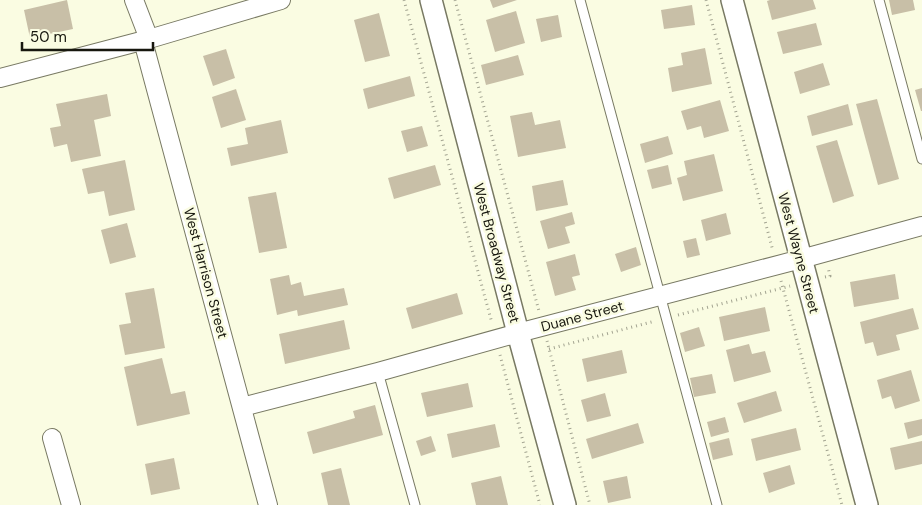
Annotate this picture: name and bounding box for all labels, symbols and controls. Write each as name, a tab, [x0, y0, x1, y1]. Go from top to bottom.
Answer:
scale bar	[22, 20, 154, 52]
text: 50 m	[30, 27, 67, 47]
street label: West Broadway Street	[470, 181, 524, 325]
street label: West Wayne Street	[774, 191, 824, 315]
street label: West Harrison Street	[180, 206, 232, 340]
street label: Duane Street	[539, 296, 625, 336]

